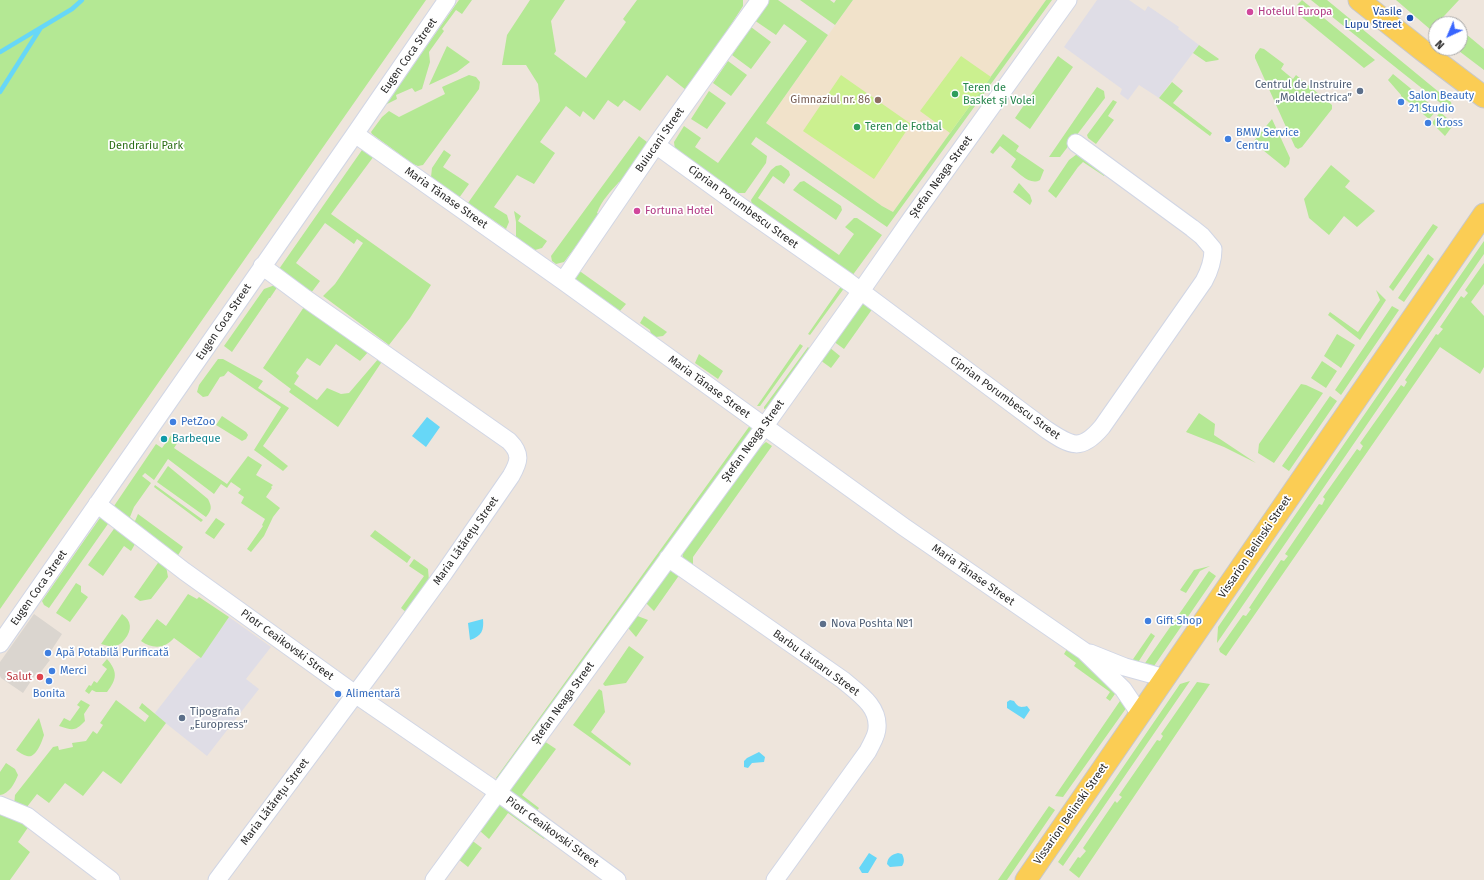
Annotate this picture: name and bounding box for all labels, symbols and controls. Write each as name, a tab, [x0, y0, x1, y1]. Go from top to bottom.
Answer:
place label: Hotelul Europa	[1258, 5, 1332, 19]
place label: Vasile Lupu Street	[1345, 5, 1402, 31]
marker: Hotelul Europa	[1245, 7, 1255, 17]
marker: Vasile Lupu Street	[1405, 13, 1415, 23]
street label: Eugen Coca Street	[378, 16, 440, 96]
north arrow	[1428, 16, 1468, 56]
text: N	[1433, 37, 1447, 51]
place label: Centrul de Instruire „Moldelectrica”	[1255, 78, 1352, 104]
place label: Teren de Basket și Volei	[963, 81, 1035, 107]
marker: Centrul de Instruire „Moldelectrica”	[1355, 86, 1365, 96]
marker: Teren de Basket și Volei	[950, 89, 960, 99]
place label: Salon Beauty 21 Studio	[1409, 89, 1474, 115]
place label: Gimnaziul nr. 86	[790, 93, 870, 107]
marker: Gimnaziul nr. 86	[873, 95, 883, 105]
marker: Salon Beauty 21 Studio	[1396, 97, 1406, 107]
street label: Buiucani Street	[633, 105, 687, 175]
place label: Kross	[1436, 116, 1463, 130]
marker: Kross	[1423, 118, 1433, 128]
place label: Teren de Fotbal	[865, 120, 942, 134]
marker: Teren de Fotbal	[852, 122, 862, 132]
place label: BMW Service Centru	[1236, 126, 1299, 152]
street label: Ștefan Neaga Street	[907, 133, 975, 221]
marker: BMW Service Centru	[1223, 134, 1233, 144]
park label: Dendrariu Park	[109, 139, 183, 153]
street label: Ciprian Porumbescu Street	[685, 163, 801, 251]
street label: Maria Tănase Street	[402, 164, 490, 232]
place label: Fortuna Hotel	[645, 204, 713, 218]
marker: Fortuna Hotel	[632, 206, 642, 216]
street label: Eugen Coca Street	[194, 281, 254, 363]
street label: Maria Tănase Street	[665, 353, 753, 421]
street label: Ciprian Porumbescu Street	[947, 354, 1063, 442]
street label: Ștefan Neaga Street	[719, 397, 787, 485]
place label: PetZoo	[181, 415, 215, 429]
marker: PetZoo	[168, 417, 178, 427]
place label: Barbeque	[172, 432, 220, 446]
marker: Barbeque	[159, 434, 169, 444]
street label: Vissarion Belinski Street	[1216, 493, 1294, 601]
street label: Maria Lătărețu Street	[430, 494, 502, 588]
street label: Maria Tănase Street	[929, 541, 1017, 609]
street label: Eugen Coca Street	[8, 548, 70, 628]
street label: Piotr Ceaikovski Street	[238, 607, 336, 683]
place label: Gift Shop	[1156, 614, 1202, 628]
marker: Gift Shop	[1143, 616, 1153, 626]
place label: Nova Poshta №1	[831, 617, 913, 631]
marker: Nova Poshta №1	[818, 619, 828, 629]
street label: Barbu Lăutaru Street	[770, 627, 862, 699]
place label: Apă Potabilă Purificată	[56, 646, 169, 660]
marker: Apă Potabilă Purificată	[43, 648, 53, 658]
street label: Ștefan Neaga Street	[529, 659, 597, 747]
place label: Merci	[60, 664, 87, 678]
marker: Merci	[47, 666, 57, 676]
place label: Salut	[7, 670, 32, 684]
marker: Salut	[35, 672, 45, 682]
marker: Bonita	[44, 676, 54, 686]
place label: Bonita	[33, 687, 65, 701]
place label: Alimentară	[346, 687, 400, 701]
marker: Alimentară	[333, 689, 343, 699]
place label: Tipografia „Europress”	[190, 705, 248, 731]
marker: Tipografia „Europress”	[177, 713, 187, 723]
street label: Maria Lătărețu Street	[238, 756, 312, 848]
street label: Vissarion Belinski Street	[1031, 761, 1111, 867]
street label: Piotr Ceaikovski Street	[503, 794, 601, 870]

